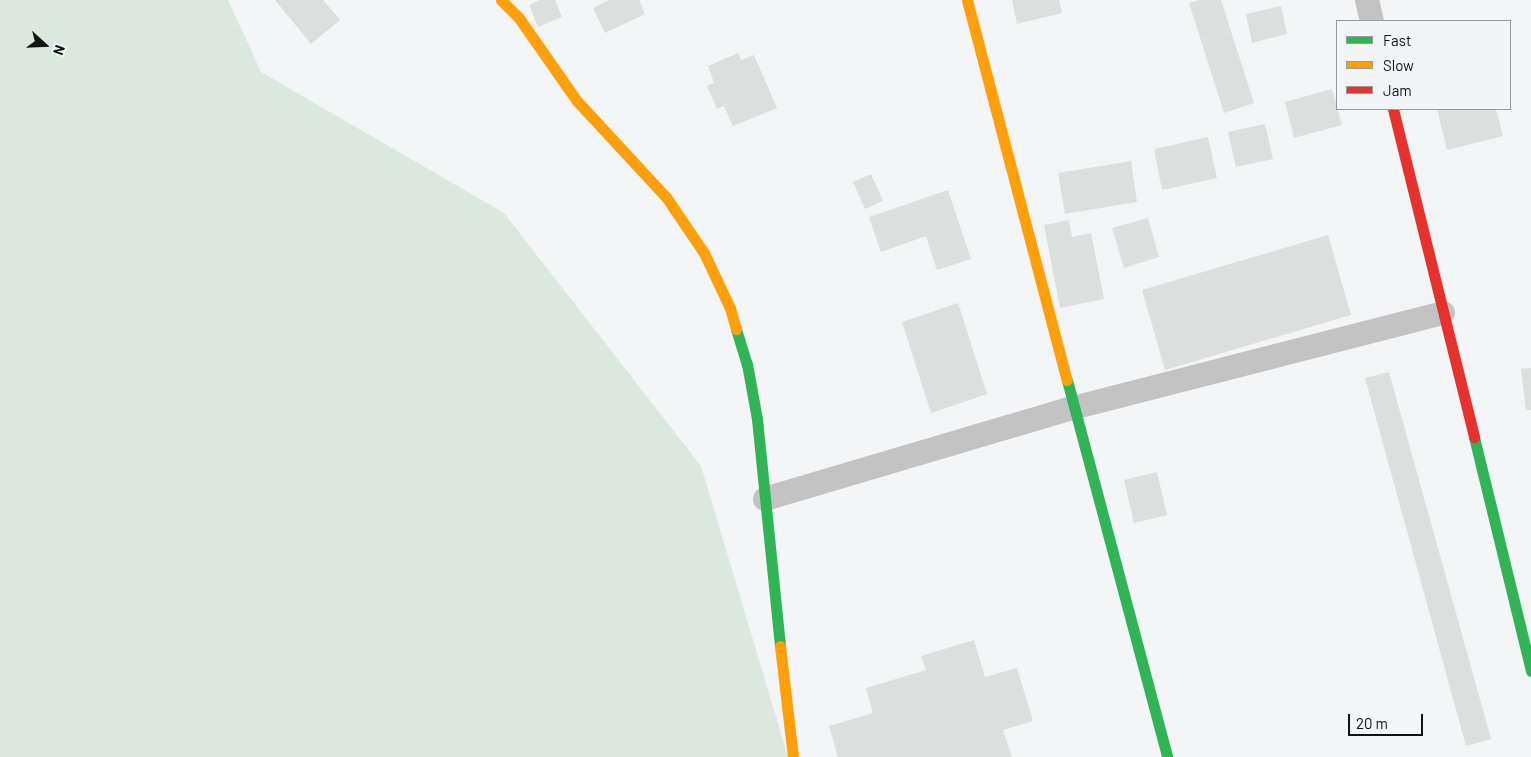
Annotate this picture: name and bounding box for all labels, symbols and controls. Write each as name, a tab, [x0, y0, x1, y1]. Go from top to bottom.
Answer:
north arrow	[20, 20, 70, 70]
legend	[1336, 20, 1511, 110]
text: Fast	[1383, 31, 1411, 49]
text: N	[50, 43, 69, 58]
text: Slow	[1383, 56, 1414, 74]
text: Jam	[1383, 81, 1412, 99]
scale bar	[1351, 704, 1426, 736]
text: 20 m	[1356, 714, 1388, 732]

